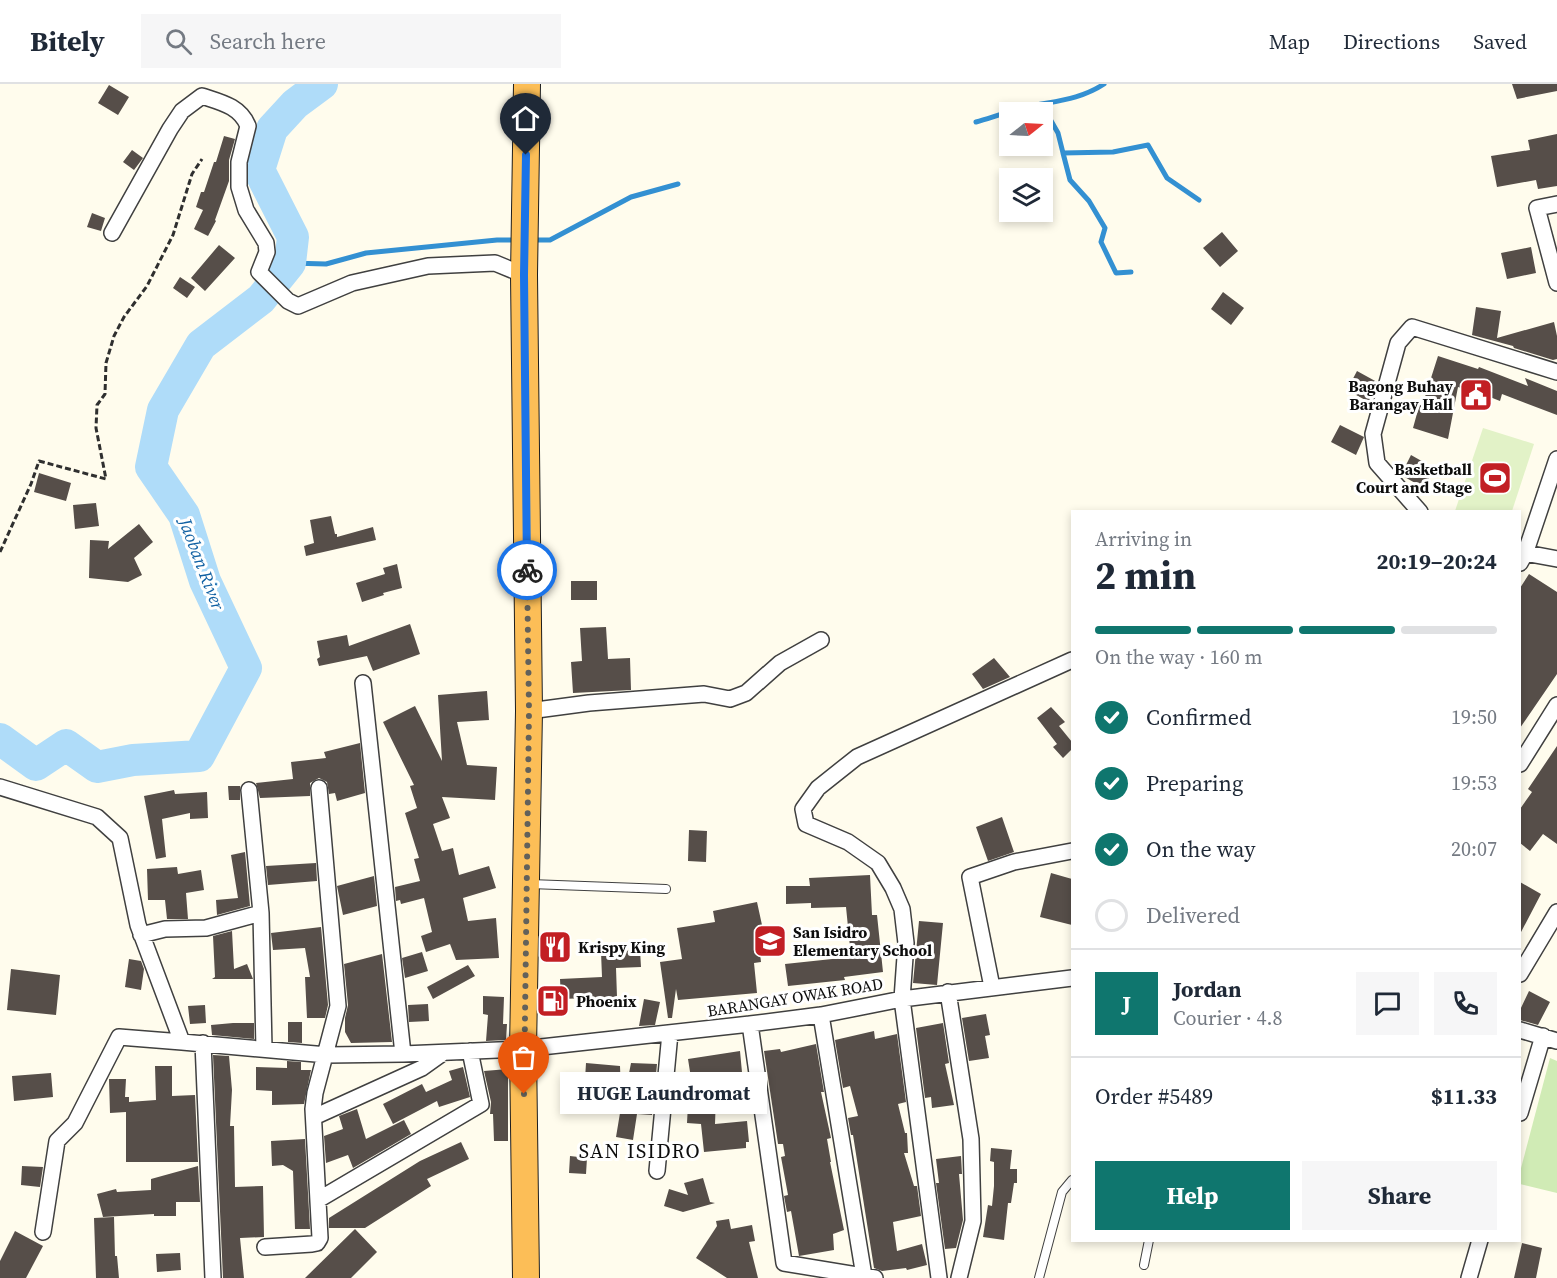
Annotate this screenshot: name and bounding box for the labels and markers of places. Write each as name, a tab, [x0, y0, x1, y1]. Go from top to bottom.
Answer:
pin	[500, 93, 551, 155]
place label: Bagong Buhay Barangay Hall	[1348, 375, 1453, 415]
public building icon: Bagong Buhay Barangay Hall	[1458, 377, 1494, 413]
place label: Basketball Court and Stage	[1356, 458, 1472, 498]
sports icon: Basketball Court and Stage	[1477, 460, 1513, 496]
place label: San Isidro Elementary School	[793, 921, 932, 961]
school or university icon: San Isidro Elementary School	[752, 923, 788, 959]
restaurant icon: Krispy King	[537, 929, 573, 965]
place label: Krispy King	[578, 936, 665, 958]
fuel station icon: Phoenix	[535, 983, 571, 1019]
place label: Phoenix	[576, 990, 637, 1012]
pin	[498, 1032, 549, 1094]
callout: HUGE Laundromat	[560, 1073, 767, 1115]

